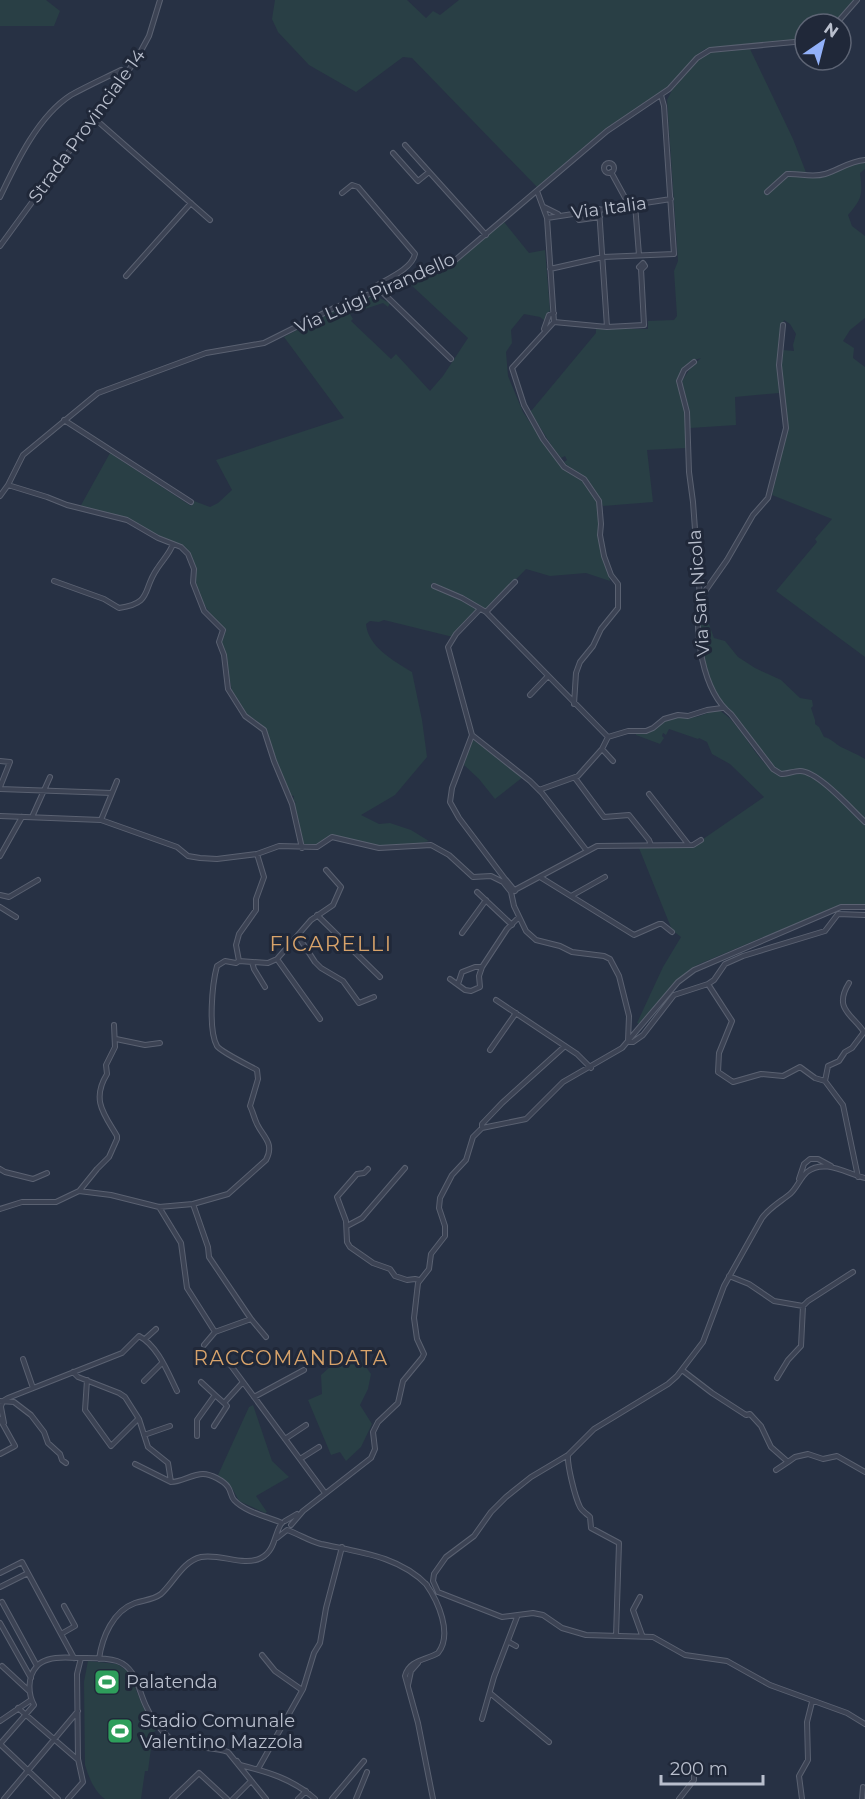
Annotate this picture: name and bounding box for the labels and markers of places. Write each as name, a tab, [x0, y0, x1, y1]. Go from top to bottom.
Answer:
sports icon: Palatenda	[92, 1667, 122, 1697]
place label: Palatenda	[126, 1671, 218, 1693]
place label: Stadio Comunale Valentino Mazzola	[140, 1710, 303, 1753]
sports icon: Stadio Comunale Valentino Mazzola	[105, 1716, 135, 1746]

